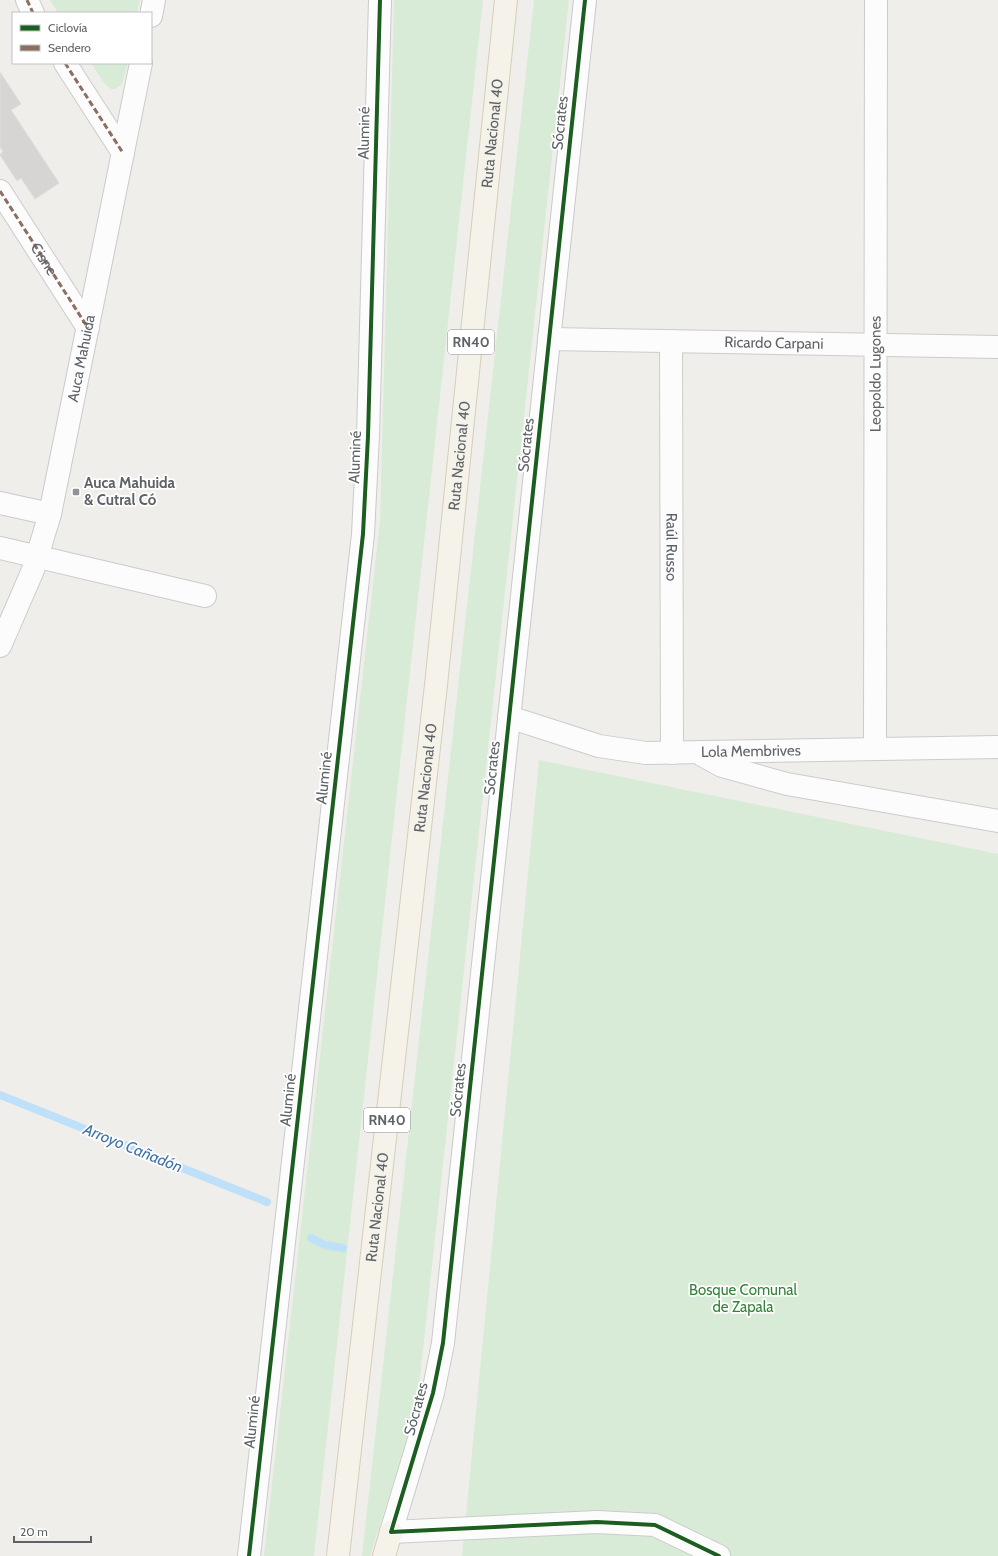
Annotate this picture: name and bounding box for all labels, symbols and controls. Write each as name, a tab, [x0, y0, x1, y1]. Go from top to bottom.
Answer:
legend	[12, 12, 152, 64]
text: Ciclovía	[48, 20, 87, 35]
text: Sendero	[48, 40, 91, 55]
street label: Ruta Nacional 40	[478, 78, 507, 189]
street label: Sócrates	[548, 95, 572, 151]
street label: Aluminé	[355, 106, 373, 160]
street label: Cisne	[27, 239, 61, 279]
street label: Auca Mahuida	[64, 312, 99, 403]
street label: Leopoldo Lugones	[866, 316, 885, 432]
road number: RN40	[448, 330, 494, 354]
street label: Ricardo Carpani	[724, 333, 824, 353]
street label: Ruta Nacional 40	[445, 400, 474, 511]
street label: Sócrates	[514, 417, 538, 473]
street label: Aluminé	[345, 430, 365, 484]
place label: Auca Mahuida & Cutral Có	[84, 474, 176, 509]
marker: Auca Mahuida & Cutral Có	[71, 487, 81, 497]
street label: Raúl Russo	[662, 513, 681, 581]
street label: Ruta Nacional 40	[410, 722, 441, 834]
street label: Sócrates	[480, 740, 504, 796]
street label: Lola Membrives	[701, 741, 801, 761]
street label: Aluminé	[312, 750, 336, 805]
street label: Sócrates	[446, 1062, 470, 1118]
street label: Aluminé	[276, 1072, 300, 1127]
road number: RN40	[364, 1108, 410, 1132]
water label: Arroyo Cañadón	[80, 1119, 185, 1176]
street label: Ruta Nacional 40	[362, 1152, 392, 1263]
park label: Bosque Comunal de Zapala	[689, 1281, 798, 1316]
street label: Sócrates	[400, 1380, 432, 1438]
street label: Aluminé	[240, 1394, 264, 1449]
scale bar	[14, 1518, 91, 1544]
text: 20 m	[20, 1524, 48, 1539]

